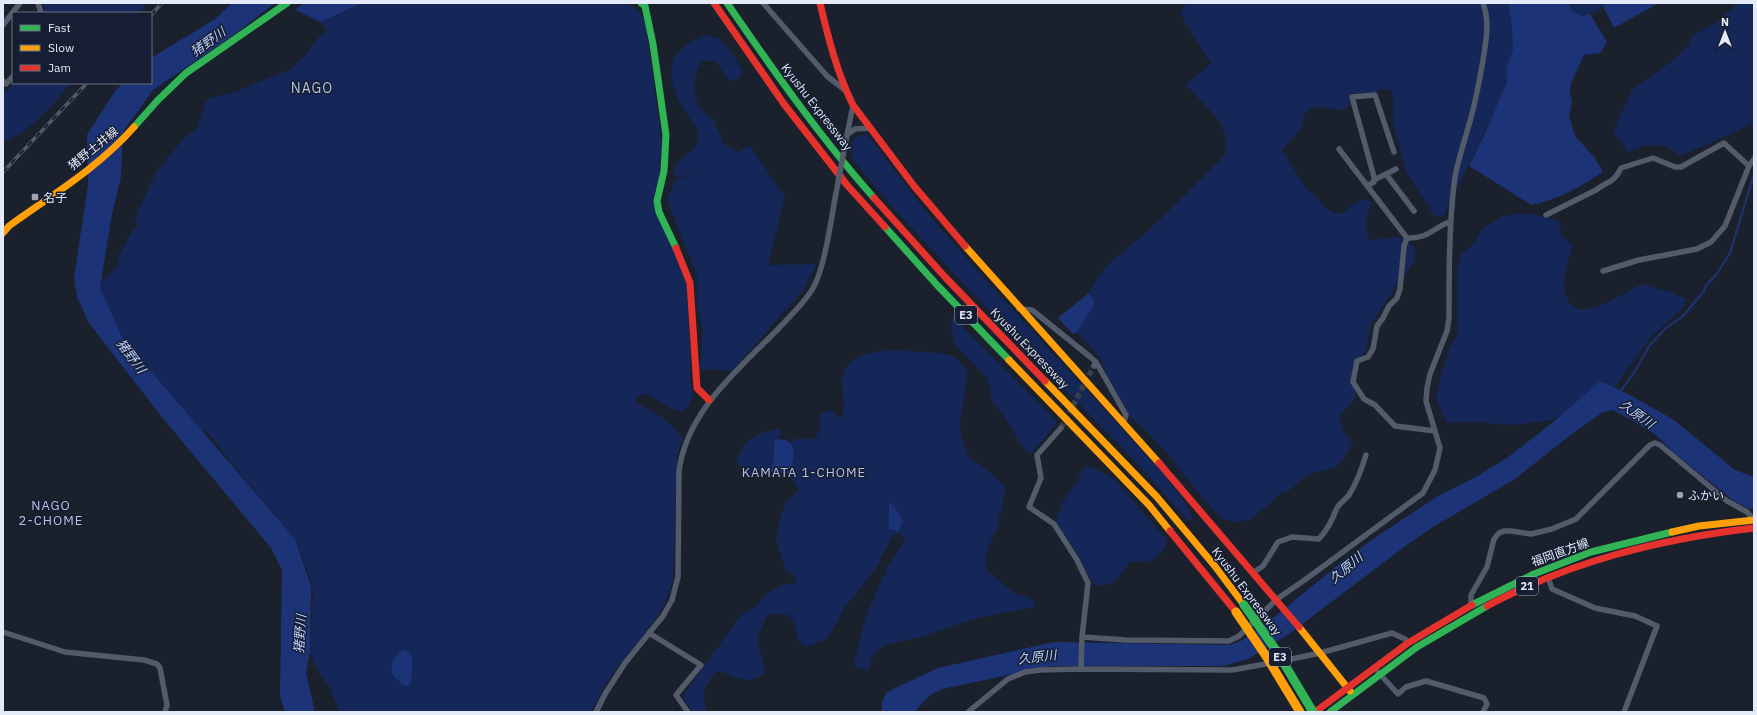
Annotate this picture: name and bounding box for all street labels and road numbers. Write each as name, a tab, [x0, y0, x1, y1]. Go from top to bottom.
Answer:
street label: Kyushu Expressway	[778, 60, 856, 154]
street label: 猪野土井線	[65, 123, 121, 173]
street label: Kyushu Expressway	[988, 304, 1072, 392]
road number: E3	[955, 306, 977, 324]
street label: 福岡直方線	[1529, 535, 1591, 569]
street label: Kyushu Expressway	[1209, 544, 1285, 638]
road number: 21	[1516, 577, 1538, 595]
road number: E3	[1269, 648, 1291, 666]

